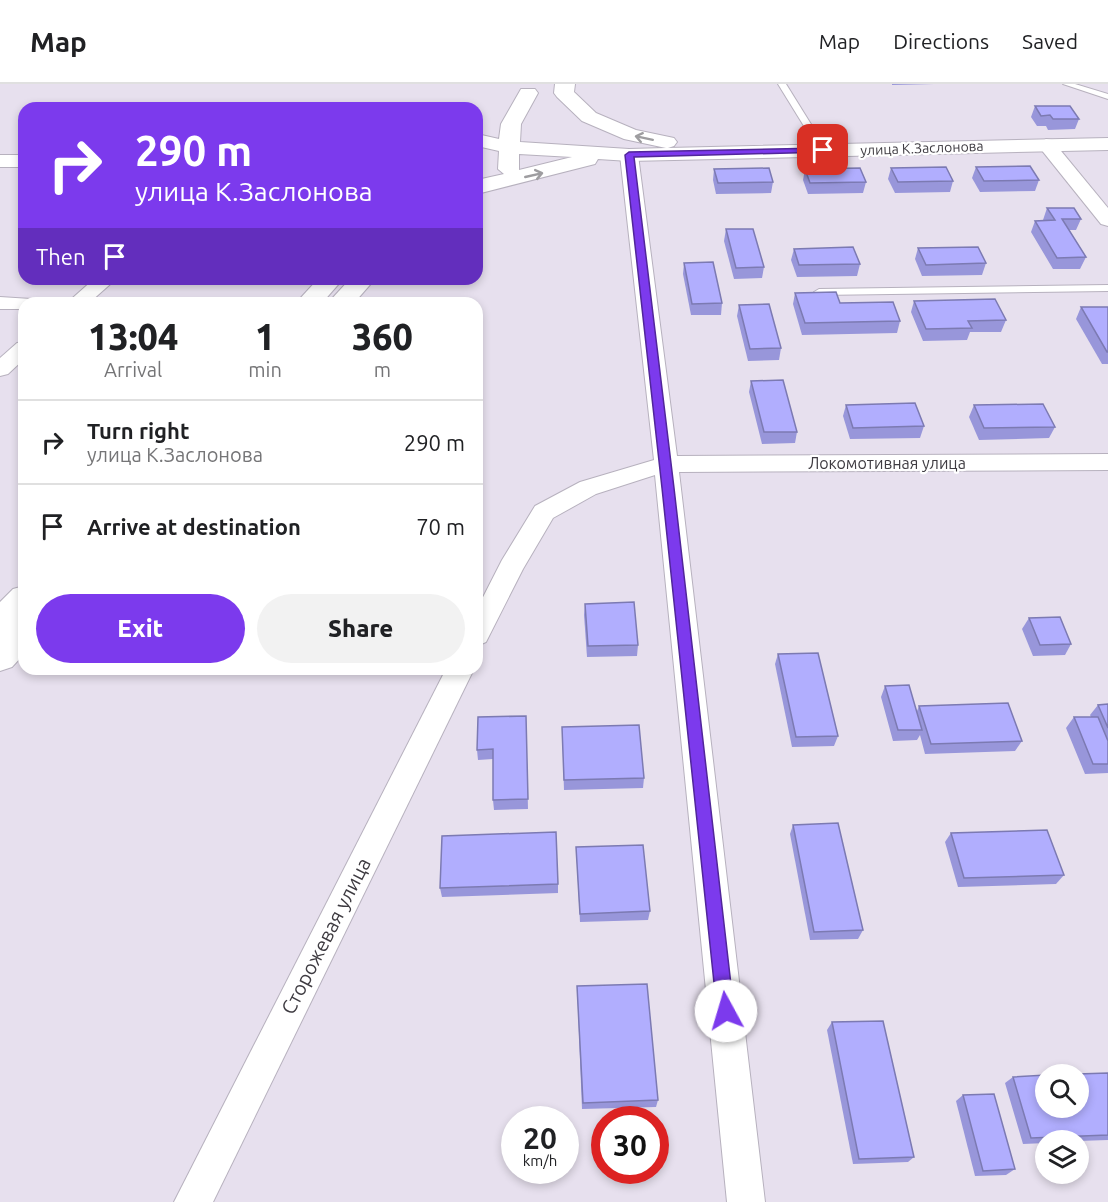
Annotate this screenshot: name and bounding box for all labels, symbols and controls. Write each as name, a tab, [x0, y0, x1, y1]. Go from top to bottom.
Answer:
text: Map	[30, 26, 87, 57]
text: Map	[819, 29, 860, 53]
text: Directions	[893, 29, 989, 53]
text: Saved	[1022, 29, 1078, 53]
pin	[797, 124, 848, 175]
icon: right	[36, 126, 114, 204]
text: 290 m	[135, 127, 252, 174]
one-way arrow	[634, 131, 653, 143]
icon: arrive	[806, 133, 839, 166]
street label: улица К.Заслонова	[860, 138, 984, 158]
one-way arrow	[524, 168, 543, 180]
text: улица К.Заслонова	[135, 176, 373, 206]
icon: arrive	[98, 240, 131, 273]
text: Then	[36, 244, 86, 269]
text: 13:04	[88, 316, 178, 357]
text: 1	[255, 316, 275, 357]
text: 360	[352, 316, 413, 357]
text: Arrival	[104, 358, 162, 381]
text: min	[248, 358, 282, 381]
text: m	[374, 358, 391, 381]
text: Turn right	[87, 418, 189, 443]
icon: right	[36, 426, 69, 459]
text: 290 m	[404, 430, 465, 455]
text: улица К.Заслонова	[87, 443, 263, 466]
street label: Локомотивная улица	[808, 454, 966, 472]
icon: arrive	[36, 510, 69, 543]
text: Arrive at destination	[87, 514, 301, 539]
text: 70 m	[416, 514, 465, 539]
button: Exit	[36, 594, 245, 663]
button: Share	[257, 594, 465, 663]
street label: Сторожевая улица	[276, 854, 375, 1018]
position arrow	[694, 979, 758, 1043]
map controls	[1035, 1064, 1089, 1184]
button: search	[1035, 1064, 1089, 1118]
speed limit sign: 30	[591, 1106, 669, 1184]
text: 20	[523, 1121, 557, 1155]
button: layers	[1035, 1130, 1089, 1184]
text: km/h	[523, 1152, 557, 1169]

